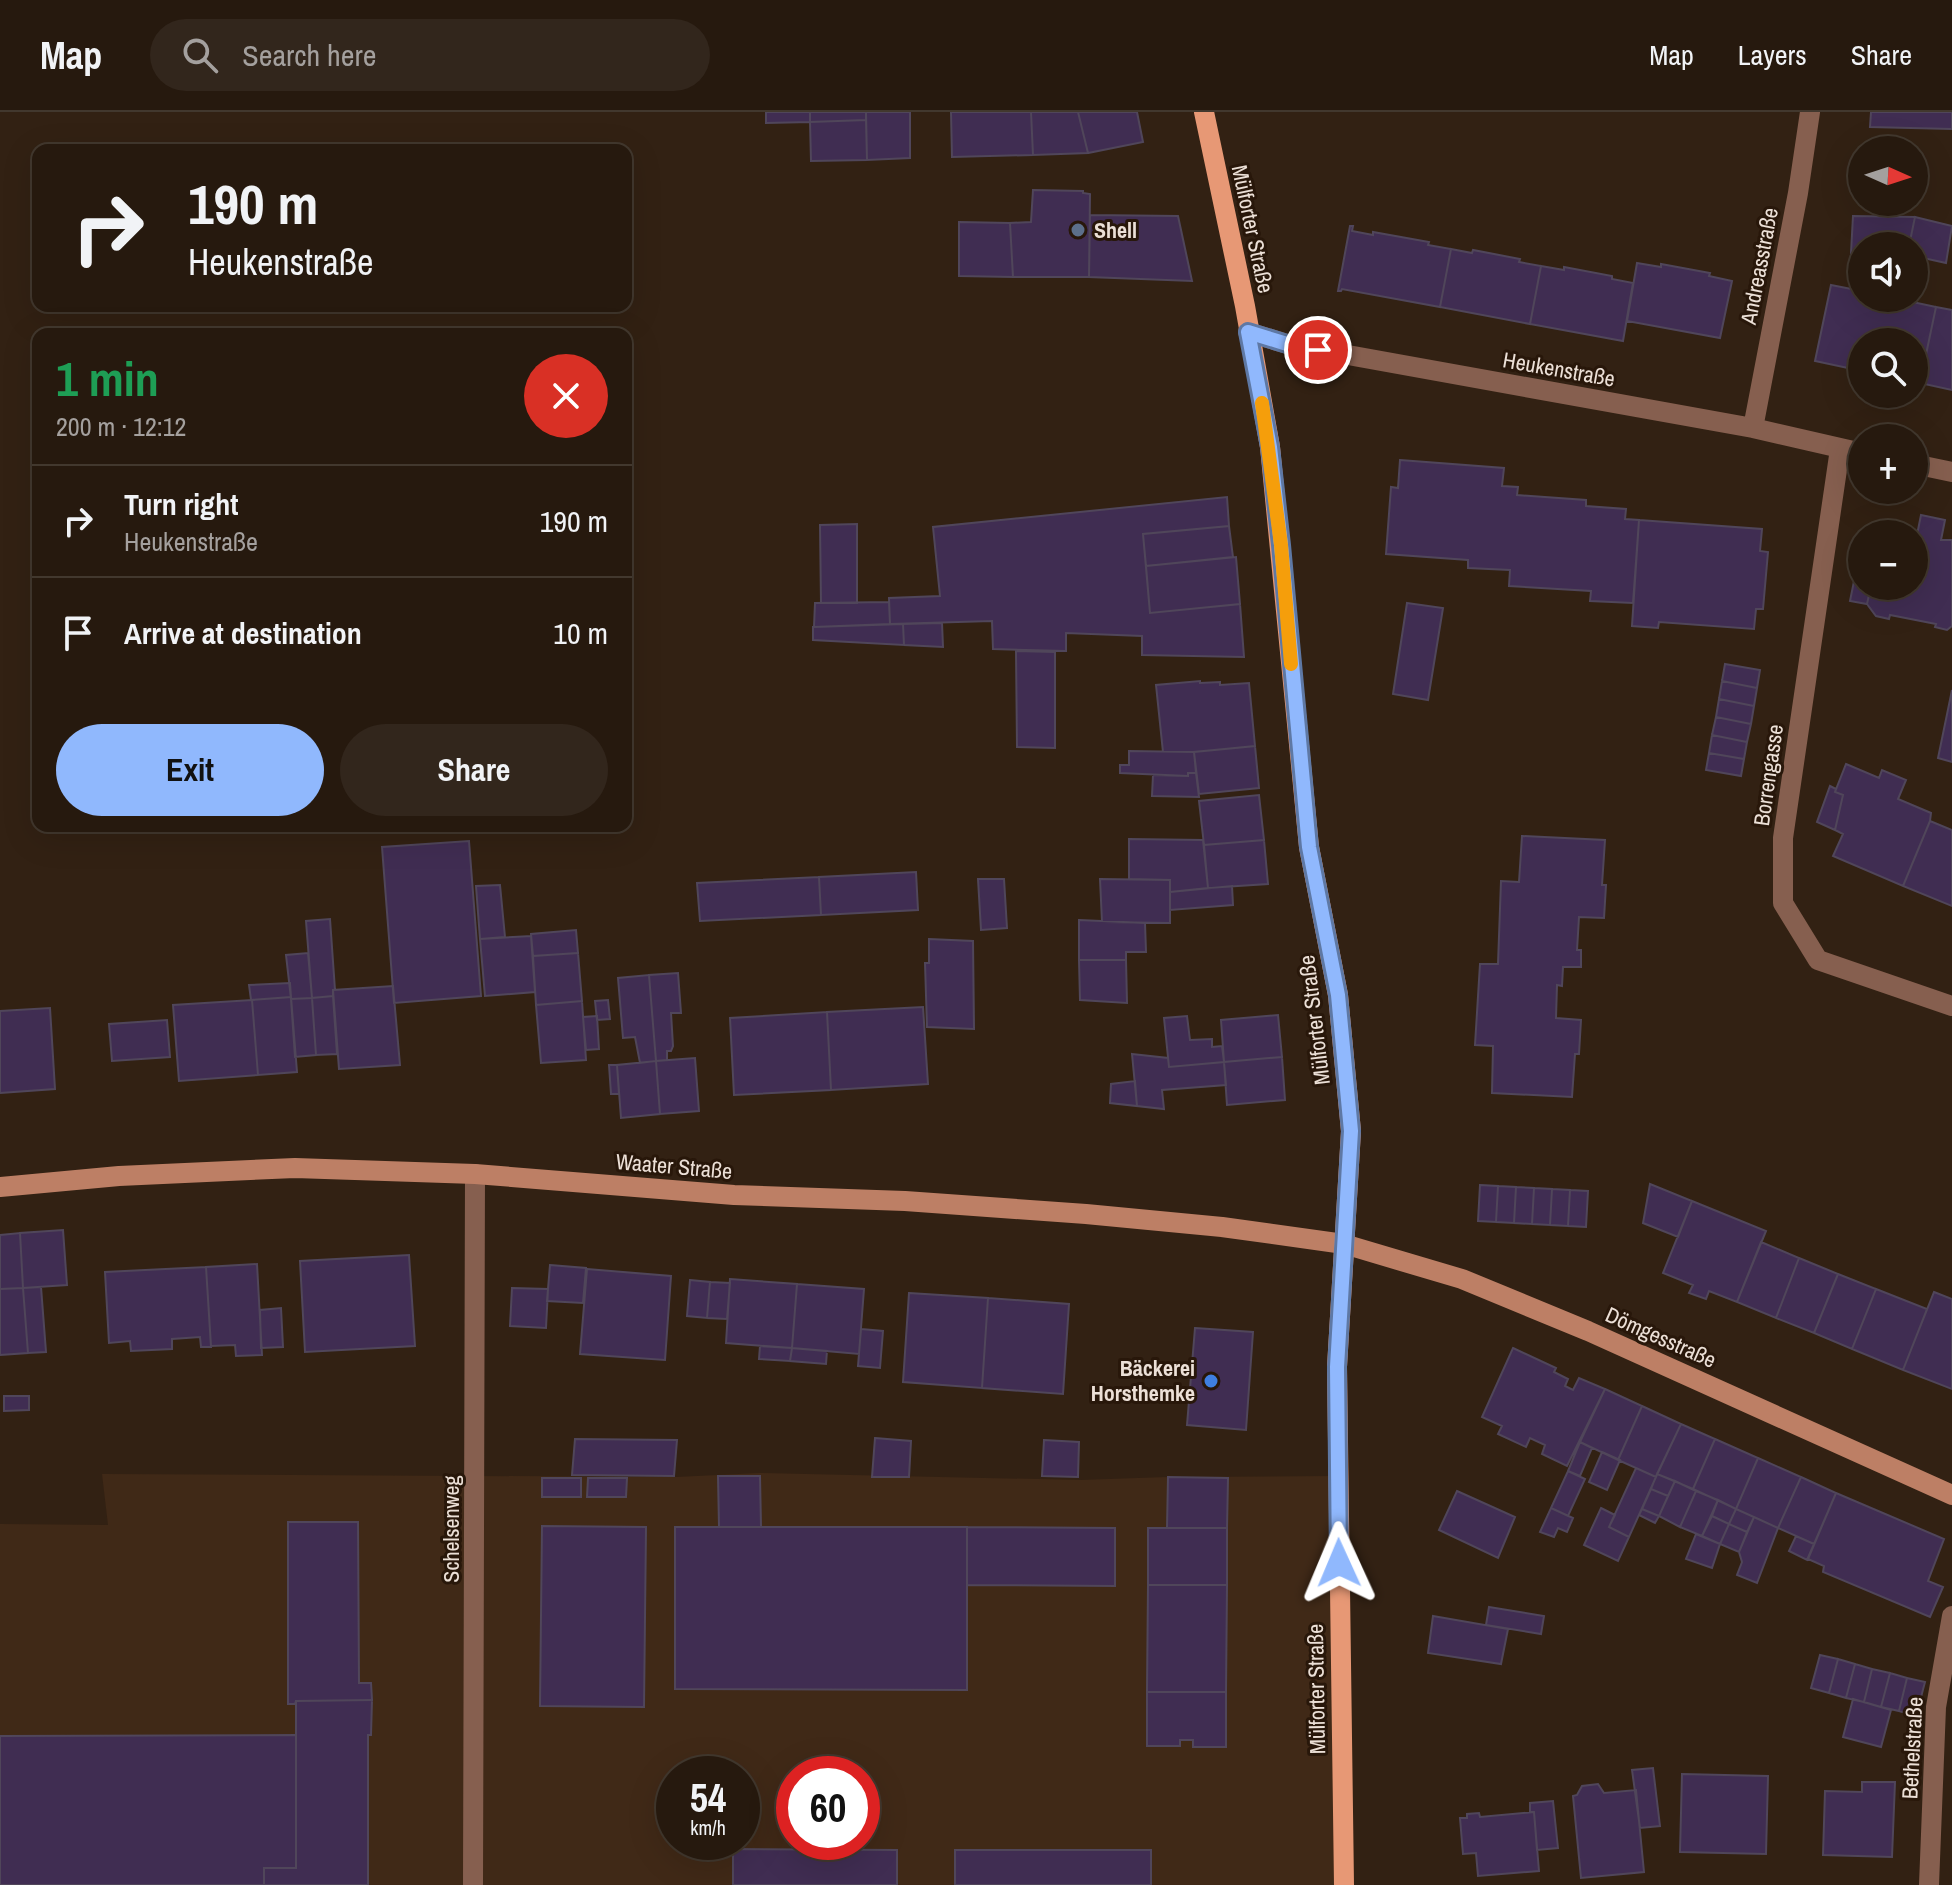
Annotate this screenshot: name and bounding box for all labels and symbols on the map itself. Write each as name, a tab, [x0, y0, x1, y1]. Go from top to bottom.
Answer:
north arrow	[1848, 136, 1928, 216]
street label: Mülforter Straße	[1225, 162, 1281, 296]
street label: Andreasstraße	[1733, 205, 1785, 328]
place label: Shell	[1094, 215, 1137, 245]
marker: Shell	[1069, 221, 1087, 239]
pin	[1284, 316, 1352, 384]
street label: Heukenstraße	[1501, 344, 1617, 394]
street label: Borrengasse	[1746, 722, 1790, 828]
street label: Mülforter Straße	[1291, 953, 1337, 1087]
street label: Waater Straße	[615, 1146, 733, 1186]
street label: Dömgesstraße	[1601, 1299, 1721, 1375]
place label: Bäckerei Horsthemke	[1091, 1353, 1195, 1408]
marker: Bäckerei Horsthemke	[1202, 1372, 1220, 1390]
street label: Schelsenweg	[436, 1475, 466, 1583]
position arrow	[1297, 1521, 1381, 1605]
street label: Mülforter Straße	[1300, 1624, 1332, 1754]
street label: Bethelstraße	[1894, 1696, 1930, 1800]
speed limit sign: 60	[776, 1756, 880, 1860]

